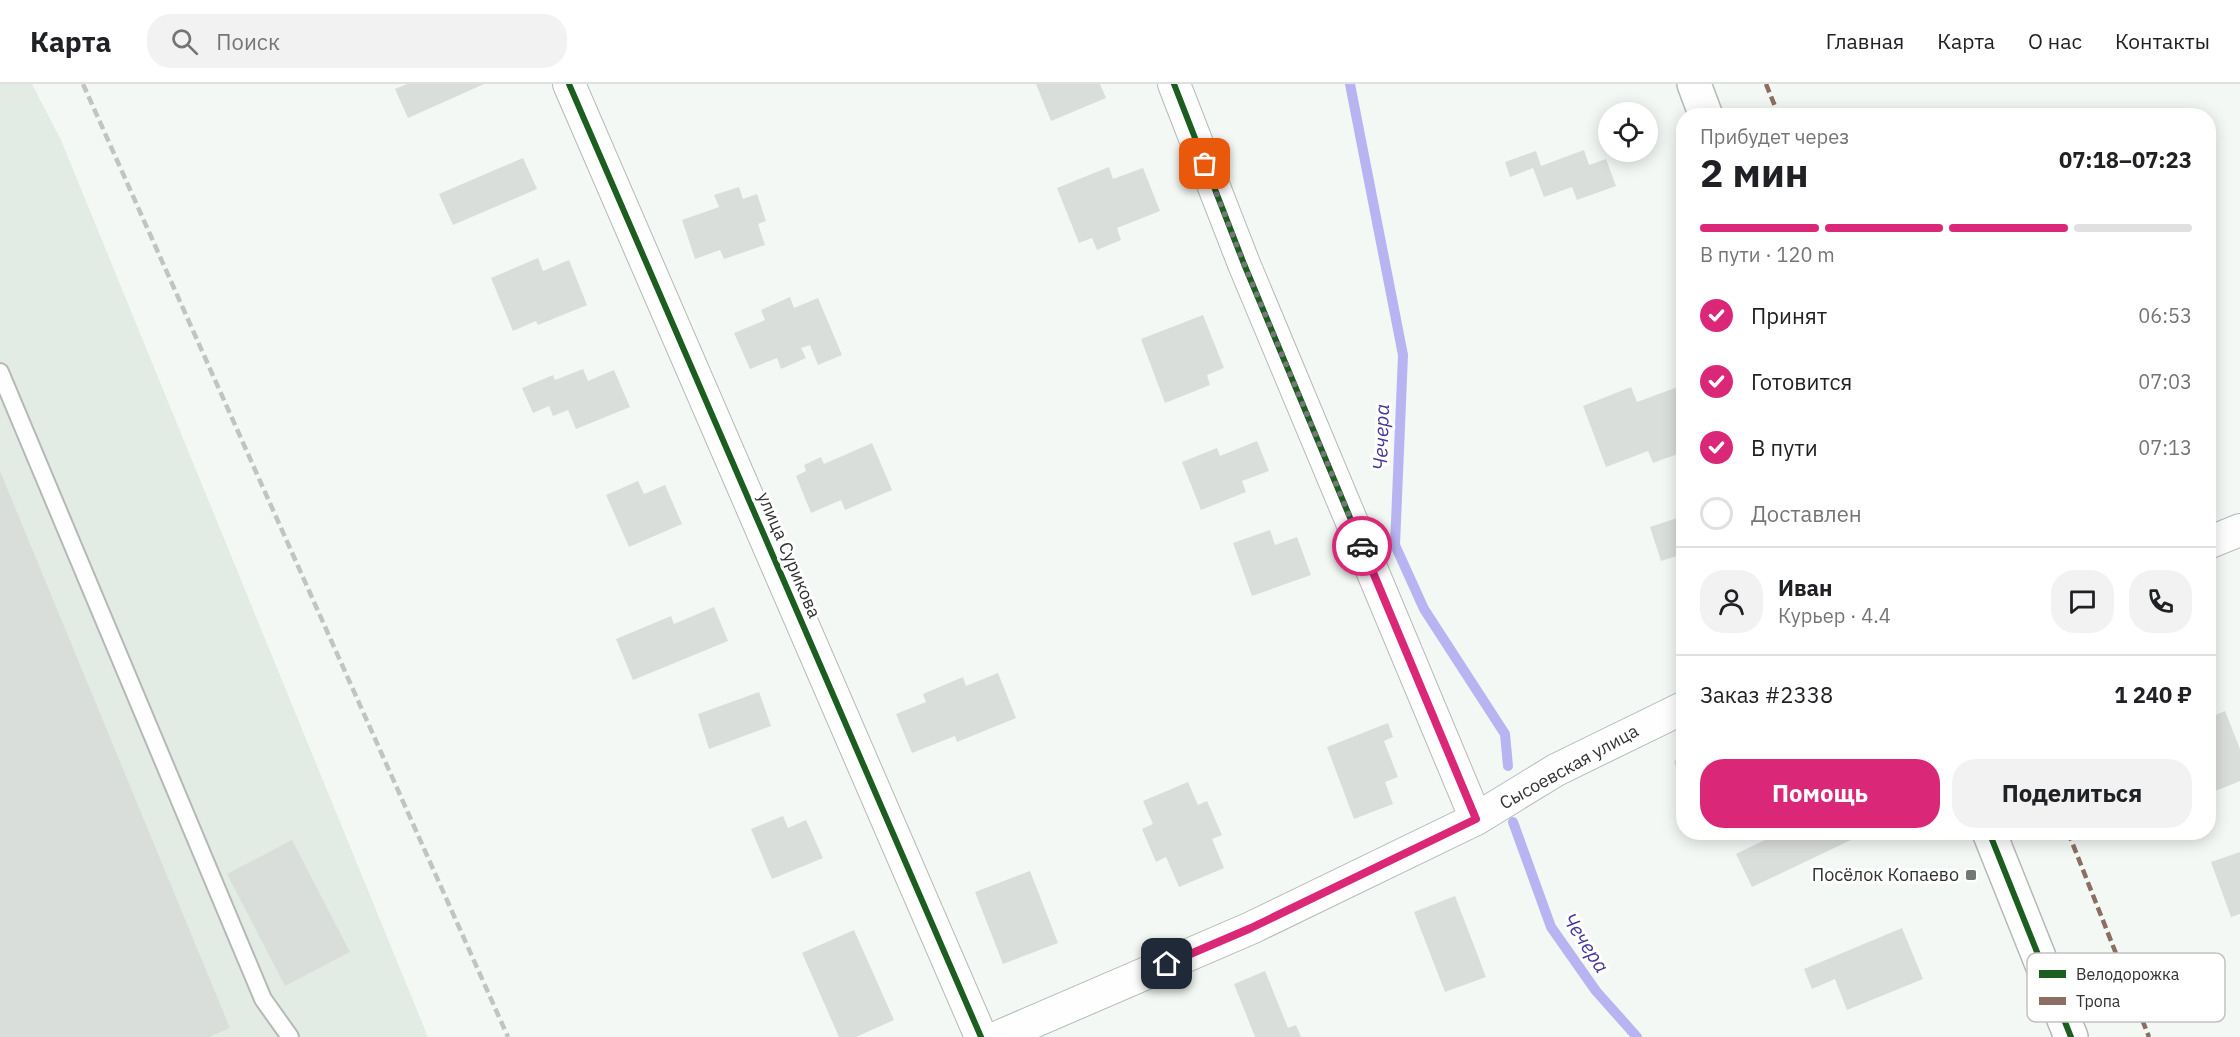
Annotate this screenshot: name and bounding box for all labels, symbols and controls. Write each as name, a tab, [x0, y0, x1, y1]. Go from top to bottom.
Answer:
search box	[147, 14, 567, 68]
text: Карта	[30, 23, 111, 60]
icon: search	[168, 25, 201, 58]
text: Поиск	[216, 27, 280, 56]
text: Главная	[1826, 27, 1904, 55]
text: Карта	[1937, 27, 1995, 55]
text: О нас	[2028, 27, 2082, 55]
text: Контакты	[2115, 27, 2210, 55]
map controls	[1598, 102, 1658, 162]
button: locate	[1598, 102, 1658, 162]
text: Прибудет через	[1700, 123, 1849, 150]
pin	[1179, 138, 1230, 189]
text: 07:18–07:23	[2059, 145, 2192, 174]
icon: bag	[1188, 147, 1221, 180]
text: 2 мин	[1700, 147, 1809, 198]
text: В пути · 120 m	[1700, 241, 1835, 268]
icon: check	[1700, 299, 1733, 332]
text: Принят	[1751, 301, 1827, 330]
text: 06:53	[2138, 302, 2192, 329]
icon: check	[1700, 365, 1733, 398]
text: Готовится	[1751, 367, 1852, 396]
text: 07:03	[2138, 368, 2192, 395]
water label: Чечера	[1366, 403, 1395, 471]
icon: check	[1700, 431, 1733, 464]
text: В пути	[1751, 433, 1818, 462]
text: 07:13	[2138, 434, 2192, 461]
street label: улица Сурикова	[753, 488, 826, 622]
text: Доставлен	[1751, 499, 1862, 528]
courier	[1332, 516, 1392, 576]
icon: car	[1346, 530, 1379, 563]
button: person	[1700, 570, 1763, 633]
button: chat	[2051, 570, 2114, 633]
button: phone	[2129, 570, 2192, 633]
text: Иван	[1778, 573, 1833, 602]
text: Курьер · 4.4	[1778, 602, 1891, 629]
text: Заказ #2338	[1700, 680, 1833, 709]
text: 1 240 ₽	[2114, 680, 2192, 709]
street label: Сысоевская улица	[1495, 719, 1643, 814]
button: Помощь	[1700, 759, 1940, 828]
button: Поделиться	[1952, 759, 2192, 828]
place label: Посёлок Копаево	[1812, 863, 1959, 886]
marker: Посёлок Копаево	[1964, 868, 1978, 882]
water label: Чечера	[1557, 908, 1616, 978]
pin	[1141, 938, 1192, 989]
icon: home	[1150, 947, 1183, 980]
legend	[2027, 953, 2225, 1022]
text: Велодорожка	[2076, 964, 2180, 984]
text: Тропа	[2076, 991, 2121, 1011]

